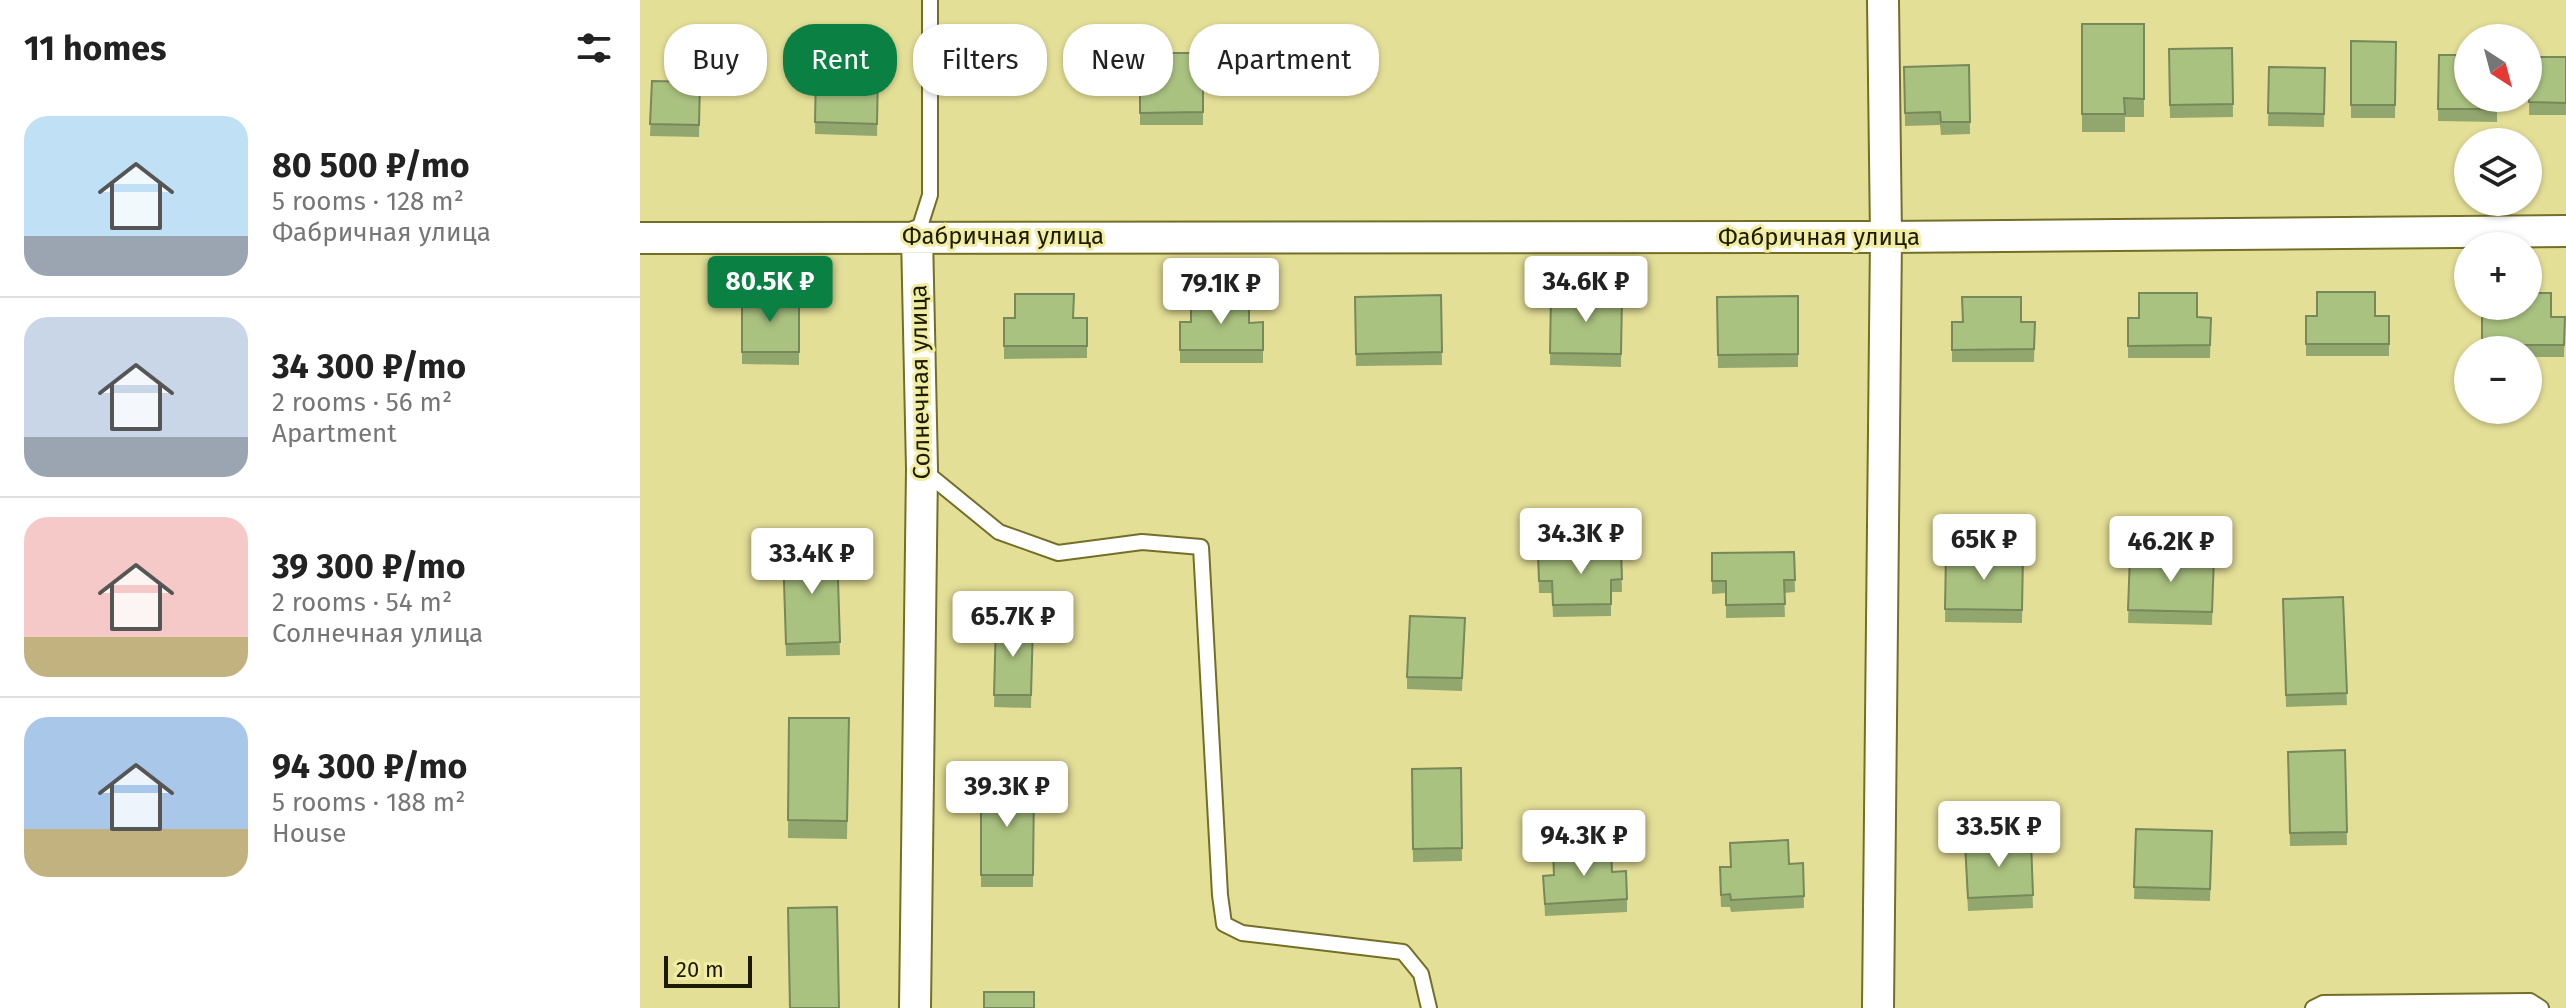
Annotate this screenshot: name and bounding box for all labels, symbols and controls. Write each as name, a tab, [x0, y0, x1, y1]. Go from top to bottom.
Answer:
chip: Buy	[664, 24, 767, 96]
chip: Rent	[783, 24, 897, 96]
chip: Filters	[913, 24, 1047, 96]
chip: New	[1063, 24, 1173, 96]
chip: Apartment	[1189, 24, 1379, 96]
north arrow	[2454, 24, 2542, 112]
map controls	[2454, 24, 2542, 424]
icon: filters	[572, 26, 616, 70]
text: 11 homes	[24, 28, 166, 69]
button: layers	[2454, 128, 2542, 216]
text: 80 500 ₽/mo	[272, 145, 470, 186]
icon: home	[88, 148, 184, 244]
text: 5 rooms · 128 m²	[272, 186, 464, 217]
text: Фабричная улица	[272, 217, 491, 248]
street label: Фабричная улица	[902, 222, 1104, 250]
street label: Фабричная улица	[1718, 223, 1920, 251]
button: +	[2454, 232, 2542, 320]
pin: 80.5K ₽	[696, 256, 844, 324]
pin: 34.6K ₽	[1512, 256, 1660, 324]
pin: 79.1K ₽	[1147, 258, 1295, 326]
text: 80.5K ₽	[726, 266, 814, 297]
text: 34.6K ₽	[1543, 266, 1629, 297]
text: 79.1K ₽	[1181, 268, 1261, 299]
street label: Солнечная улица	[904, 284, 936, 480]
button: −	[2454, 336, 2542, 424]
text: 34 300 ₽/mo	[272, 346, 466, 387]
icon: home	[88, 349, 184, 445]
text: 2 rooms · 56 m²	[272, 387, 452, 418]
text: Apartment	[272, 418, 397, 449]
pin: 34.3K ₽	[1507, 508, 1655, 576]
pin: 65K ₽	[1928, 514, 2040, 582]
pin: 46.2K ₽	[2097, 516, 2245, 584]
text: 34.3K ₽	[1538, 518, 1624, 549]
text: 65K ₽	[1951, 524, 2017, 555]
text: 46.2K ₽	[2127, 526, 2215, 557]
pin: 33.4K ₽	[738, 528, 886, 596]
text: 33.4K ₽	[769, 538, 855, 569]
text: 39 300 ₽/mo	[272, 546, 466, 587]
icon: home	[88, 549, 184, 645]
text: 2 rooms · 54 m²	[272, 587, 452, 618]
pin: 65.7K ₽	[939, 591, 1087, 659]
text: 65.7K ₽	[971, 601, 1055, 632]
text: Солнечная улица	[272, 618, 483, 649]
text: 94 300 ₽/mo	[272, 746, 467, 787]
icon: home	[88, 749, 184, 845]
pin: 39.3K ₽	[933, 761, 1081, 829]
text: 39.3K ₽	[964, 771, 1050, 802]
text: 5 rooms · 188 m²	[272, 787, 465, 818]
pin: 33.5K ₽	[1925, 801, 2073, 869]
pin: 94.3K ₽	[1510, 810, 1658, 878]
text: 33.5K ₽	[1956, 811, 2042, 842]
text: House	[272, 818, 346, 849]
text: 94.3K ₽	[1540, 820, 1628, 851]
scale bar	[664, 952, 752, 988]
text: 20 m	[676, 956, 724, 983]

